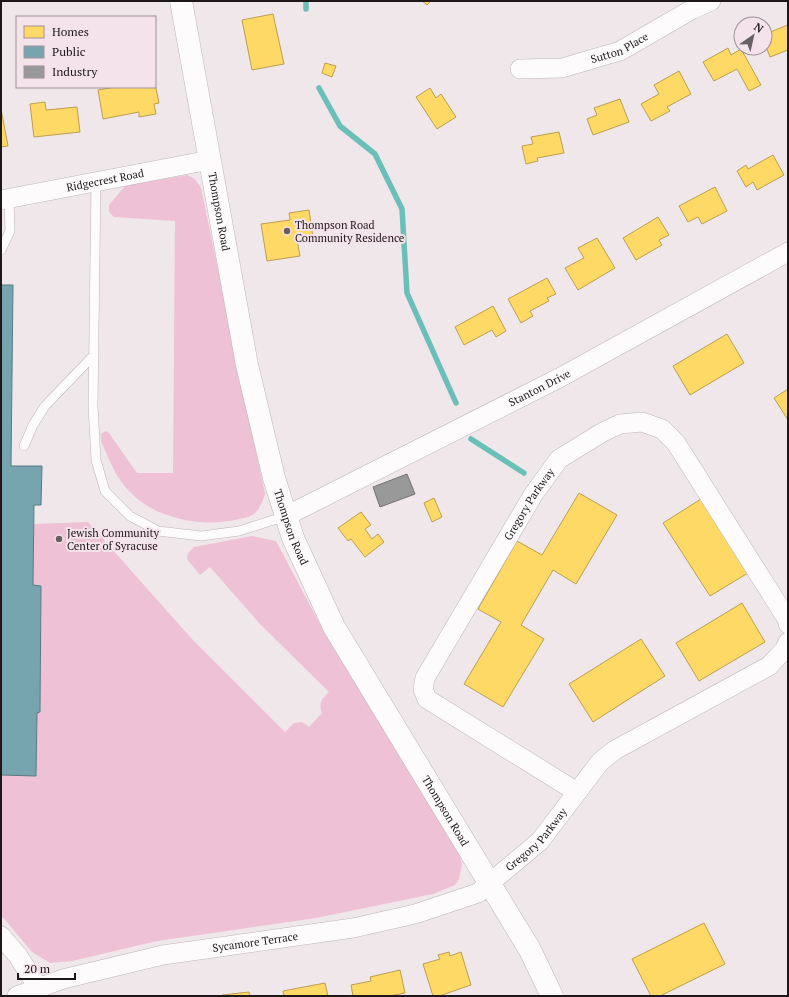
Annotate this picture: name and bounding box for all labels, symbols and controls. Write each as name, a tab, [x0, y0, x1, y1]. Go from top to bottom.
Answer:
legend	[16, 16, 156, 88]
north arrow	[733, 16, 773, 56]
text: N	[751, 20, 767, 36]
text: Homes	[52, 24, 89, 39]
street label: Sutton Place	[589, 29, 651, 66]
text: Public	[52, 44, 86, 59]
text: Industry	[52, 64, 98, 79]
street label: Ridgecrest Road	[65, 166, 145, 194]
street label: Thompson Road	[205, 171, 233, 252]
place label: Thompson Road Community Residence	[295, 218, 405, 245]
marker: Thompson Road Community Residence	[282, 226, 292, 236]
street label: Stanton Drive	[506, 366, 573, 409]
street label: Gregory Parkway	[501, 465, 557, 543]
street label: Thompson Road	[271, 487, 311, 567]
place label: Jewish Community Center of Syracuse	[67, 526, 160, 553]
marker: Jewish Community Center of Syracuse	[54, 534, 64, 544]
street label: Thompson Road	[419, 773, 472, 849]
street label: Gregory Parkway	[502, 805, 570, 874]
street label: Sycamore Terrace	[212, 929, 299, 955]
scale bar	[18, 955, 75, 981]
text: 20 m	[24, 961, 51, 976]

